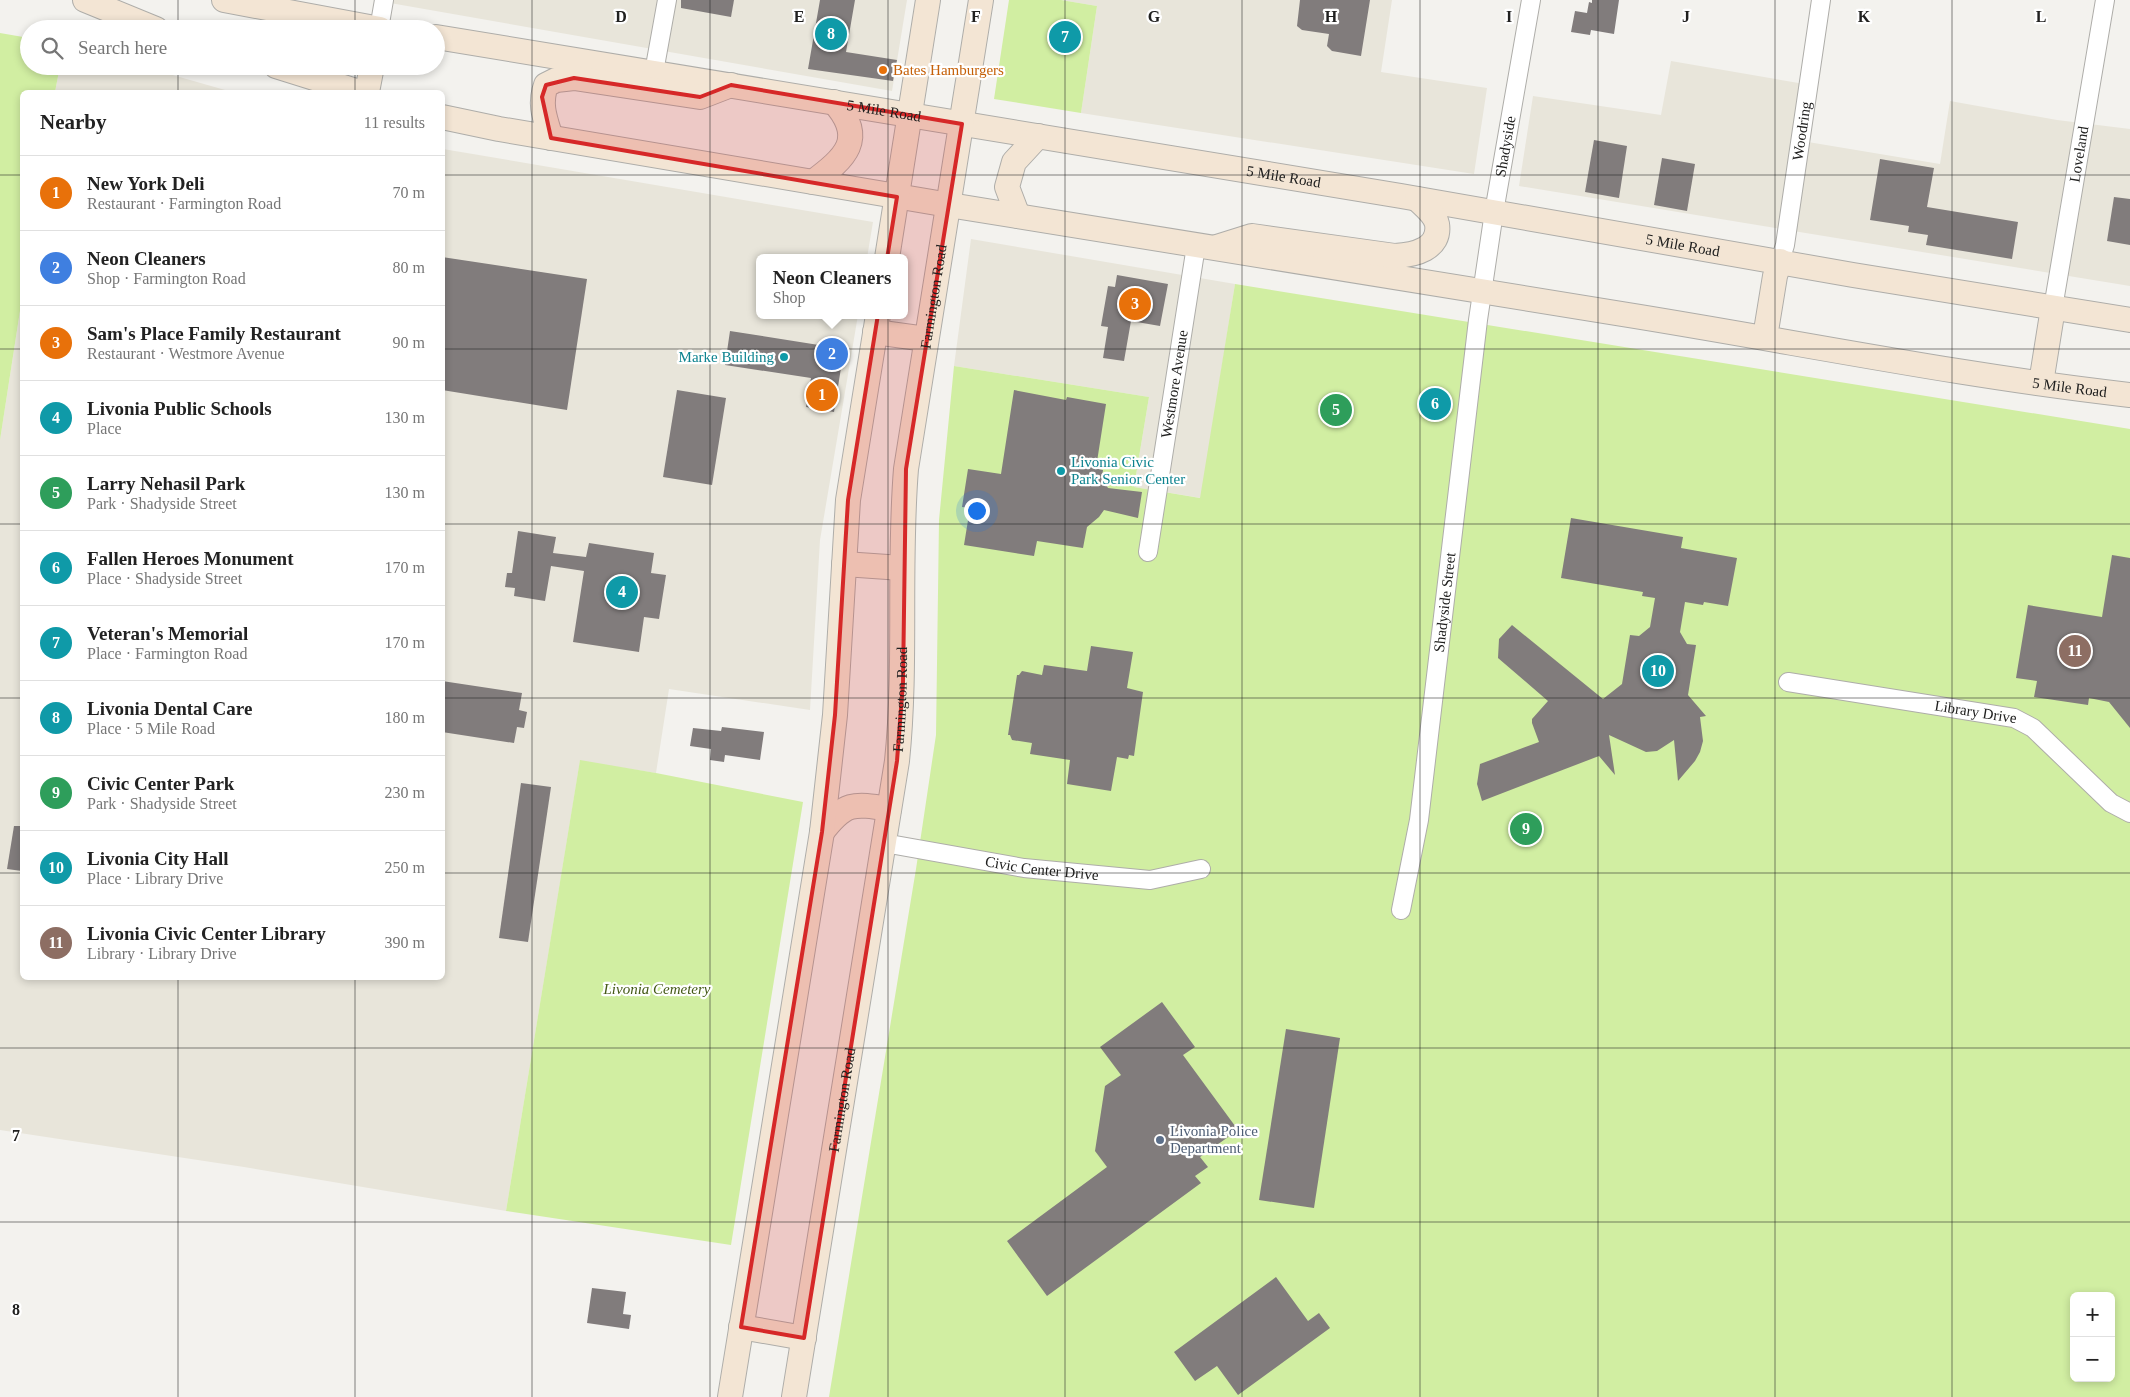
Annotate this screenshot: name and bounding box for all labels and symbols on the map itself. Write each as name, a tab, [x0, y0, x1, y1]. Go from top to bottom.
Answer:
text: D	[615, 8, 627, 25]
text: E	[794, 8, 804, 25]
text: F	[971, 8, 981, 25]
text: G	[1148, 8, 1161, 25]
text: H	[1325, 8, 1338, 25]
text: I	[1506, 8, 1512, 25]
text: J	[1682, 8, 1690, 25]
text: K	[1858, 8, 1871, 25]
text: L	[2036, 8, 2046, 25]
pin: 8	[815, 15, 847, 53]
pin: 7	[1049, 18, 1081, 56]
place label: Bates Hamburgers	[893, 62, 1004, 78]
marker: Bates Hamburgers	[877, 64, 889, 76]
street label: 5 Mile Road	[846, 97, 923, 125]
street label: Woodring	[1790, 100, 1814, 162]
street label: Shadyside	[1492, 114, 1519, 178]
street label: Loveland	[2066, 124, 2092, 183]
street label: 5 Mile Road	[1245, 163, 1322, 191]
street label: 5 Mile Road	[1644, 231, 1722, 260]
street label: Farmington Road	[917, 243, 950, 350]
pin: 3	[1119, 285, 1151, 323]
street label: Westmore Avenue	[1158, 329, 1191, 439]
pin: 2	[816, 335, 848, 373]
place label: Marke Building	[679, 349, 774, 365]
marker: Marke Building	[778, 351, 790, 363]
street label: 5 Mile Road	[2031, 375, 2108, 400]
pin: 1	[806, 376, 838, 414]
pin: 6	[1419, 385, 1451, 423]
pin: 5	[1320, 391, 1352, 429]
place label: Livonia Civic Park Senior Center	[1071, 454, 1185, 487]
marker: Livonia Civic Park Senior Center	[1055, 465, 1067, 477]
your location	[964, 498, 990, 524]
street label: Shadyside Street	[1431, 551, 1459, 653]
pin: 4	[606, 573, 638, 611]
pin: 11	[2059, 632, 2091, 670]
street label: Farmington Road	[890, 646, 910, 753]
pin: 10	[1642, 652, 1674, 690]
street label: Library Drive	[1933, 697, 2018, 726]
pin: 9	[1510, 810, 1542, 848]
street label: Civic Center Drive	[984, 853, 1100, 883]
park label: Livonia Cemetery	[602, 981, 711, 997]
street label: Farmington Road	[826, 1046, 859, 1153]
place label: Livonia Police Department	[1170, 1123, 1258, 1156]
text: 7	[12, 1127, 20, 1144]
marker: Livonia Police Department	[1154, 1134, 1166, 1146]
text: 8	[12, 1301, 20, 1318]

